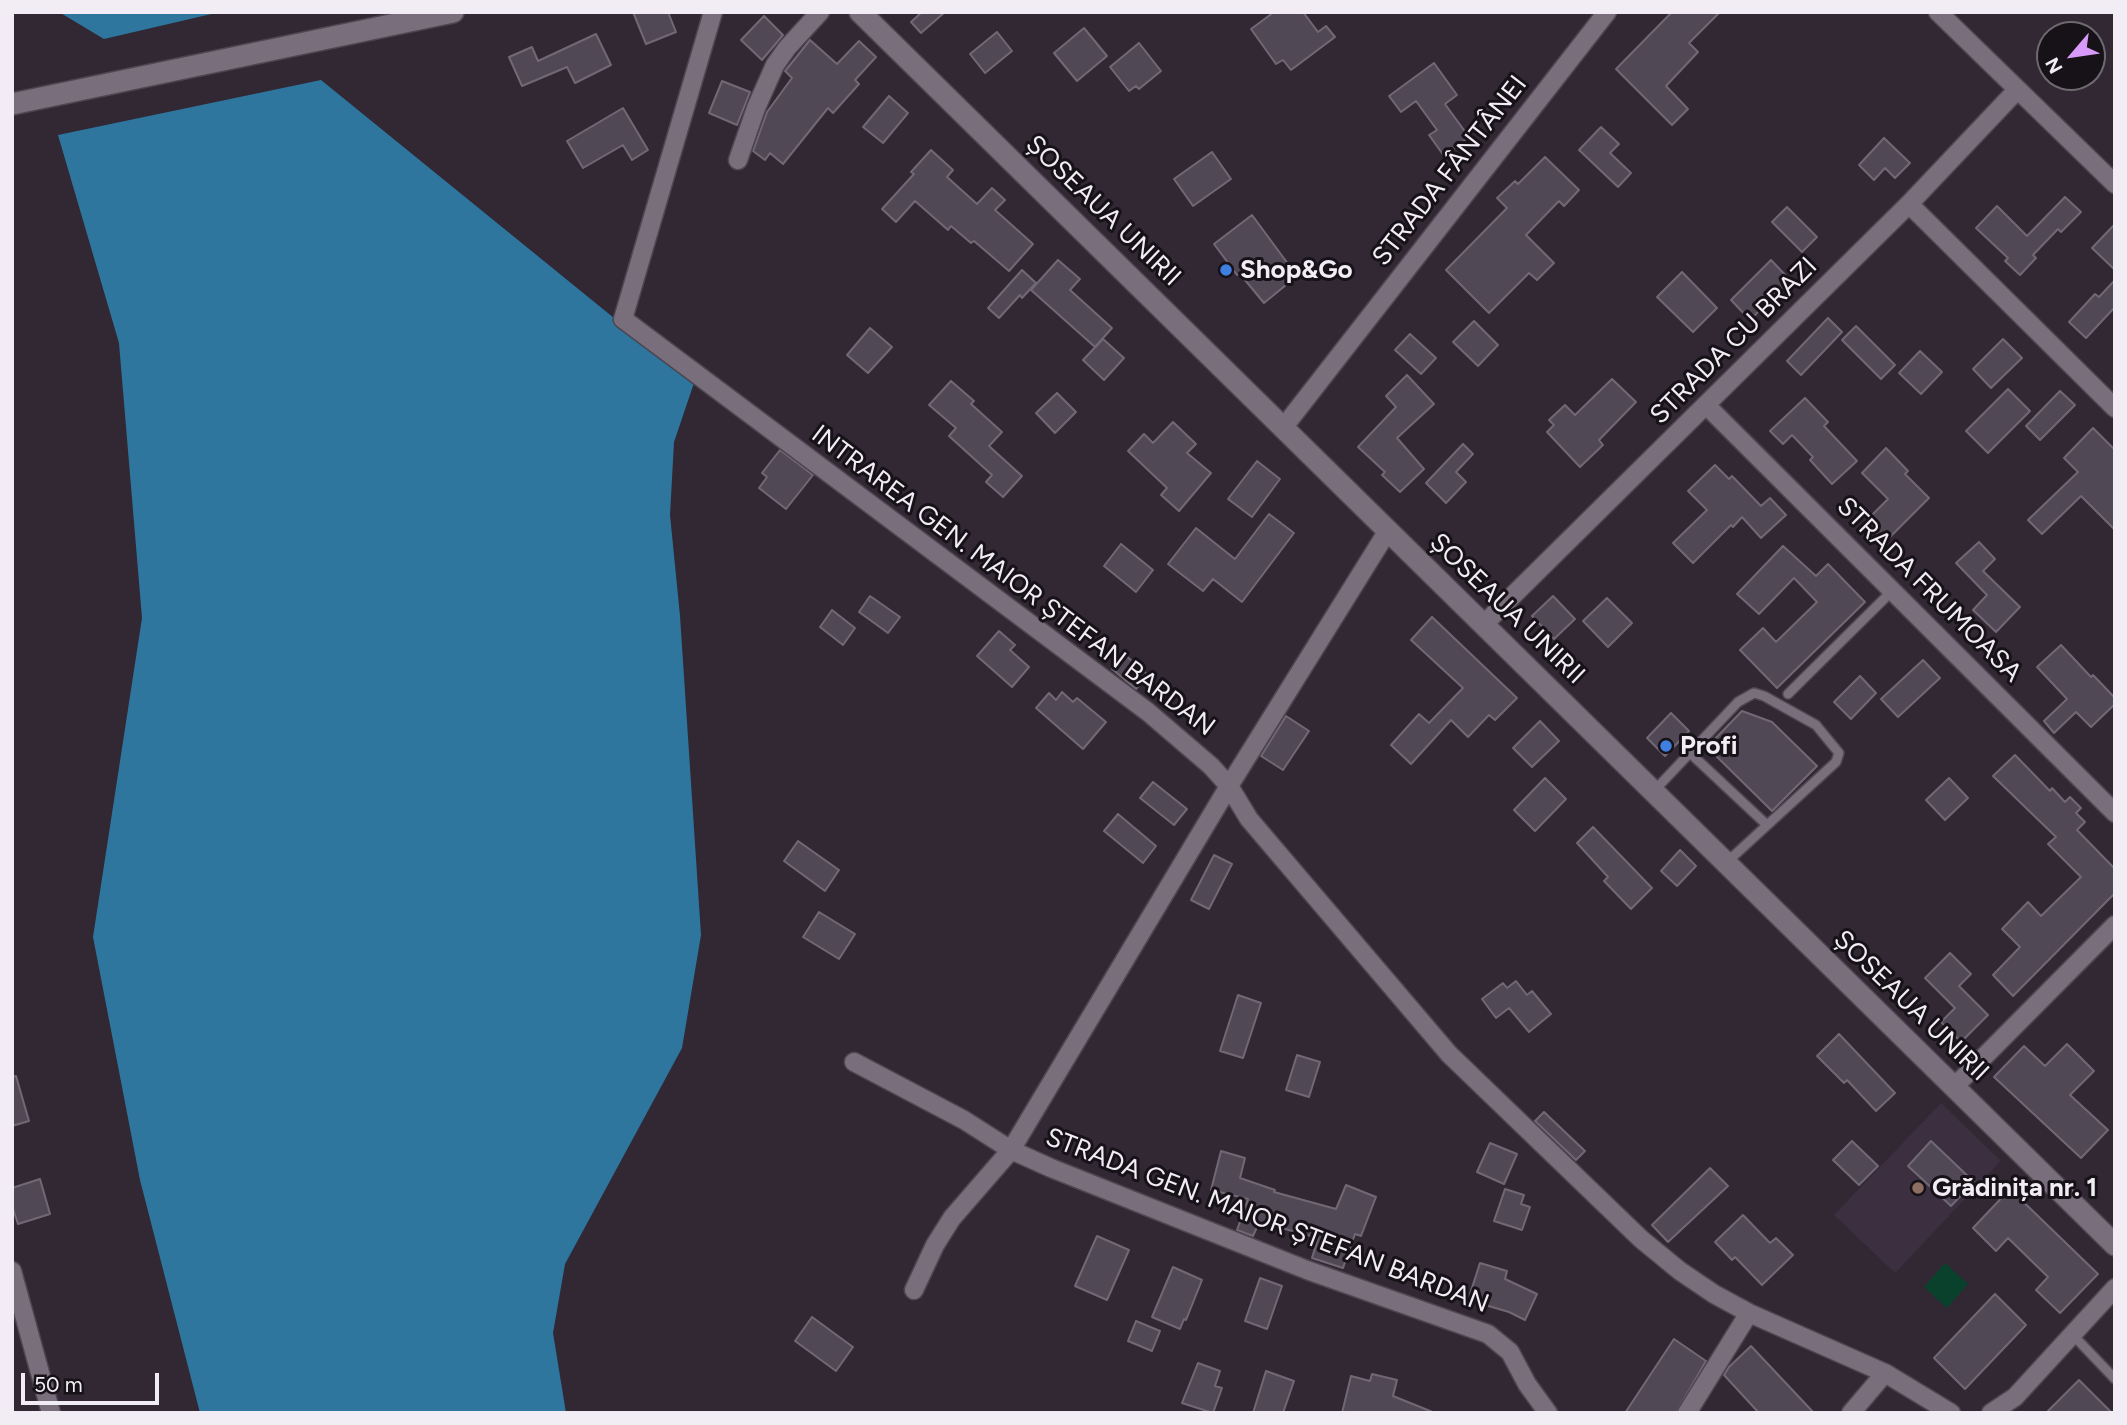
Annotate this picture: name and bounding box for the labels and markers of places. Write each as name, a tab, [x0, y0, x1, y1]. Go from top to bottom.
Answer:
place label: Shop&Go	[1240, 254, 1353, 286]
marker: Shop&Go	[1218, 262, 1234, 278]
place label: Profi	[1680, 730, 1738, 762]
marker: Profi	[1658, 738, 1674, 754]
place label: Grădinița nr. 1	[1932, 1172, 2097, 1204]
marker: Grădinița nr. 1	[1910, 1180, 1926, 1196]

